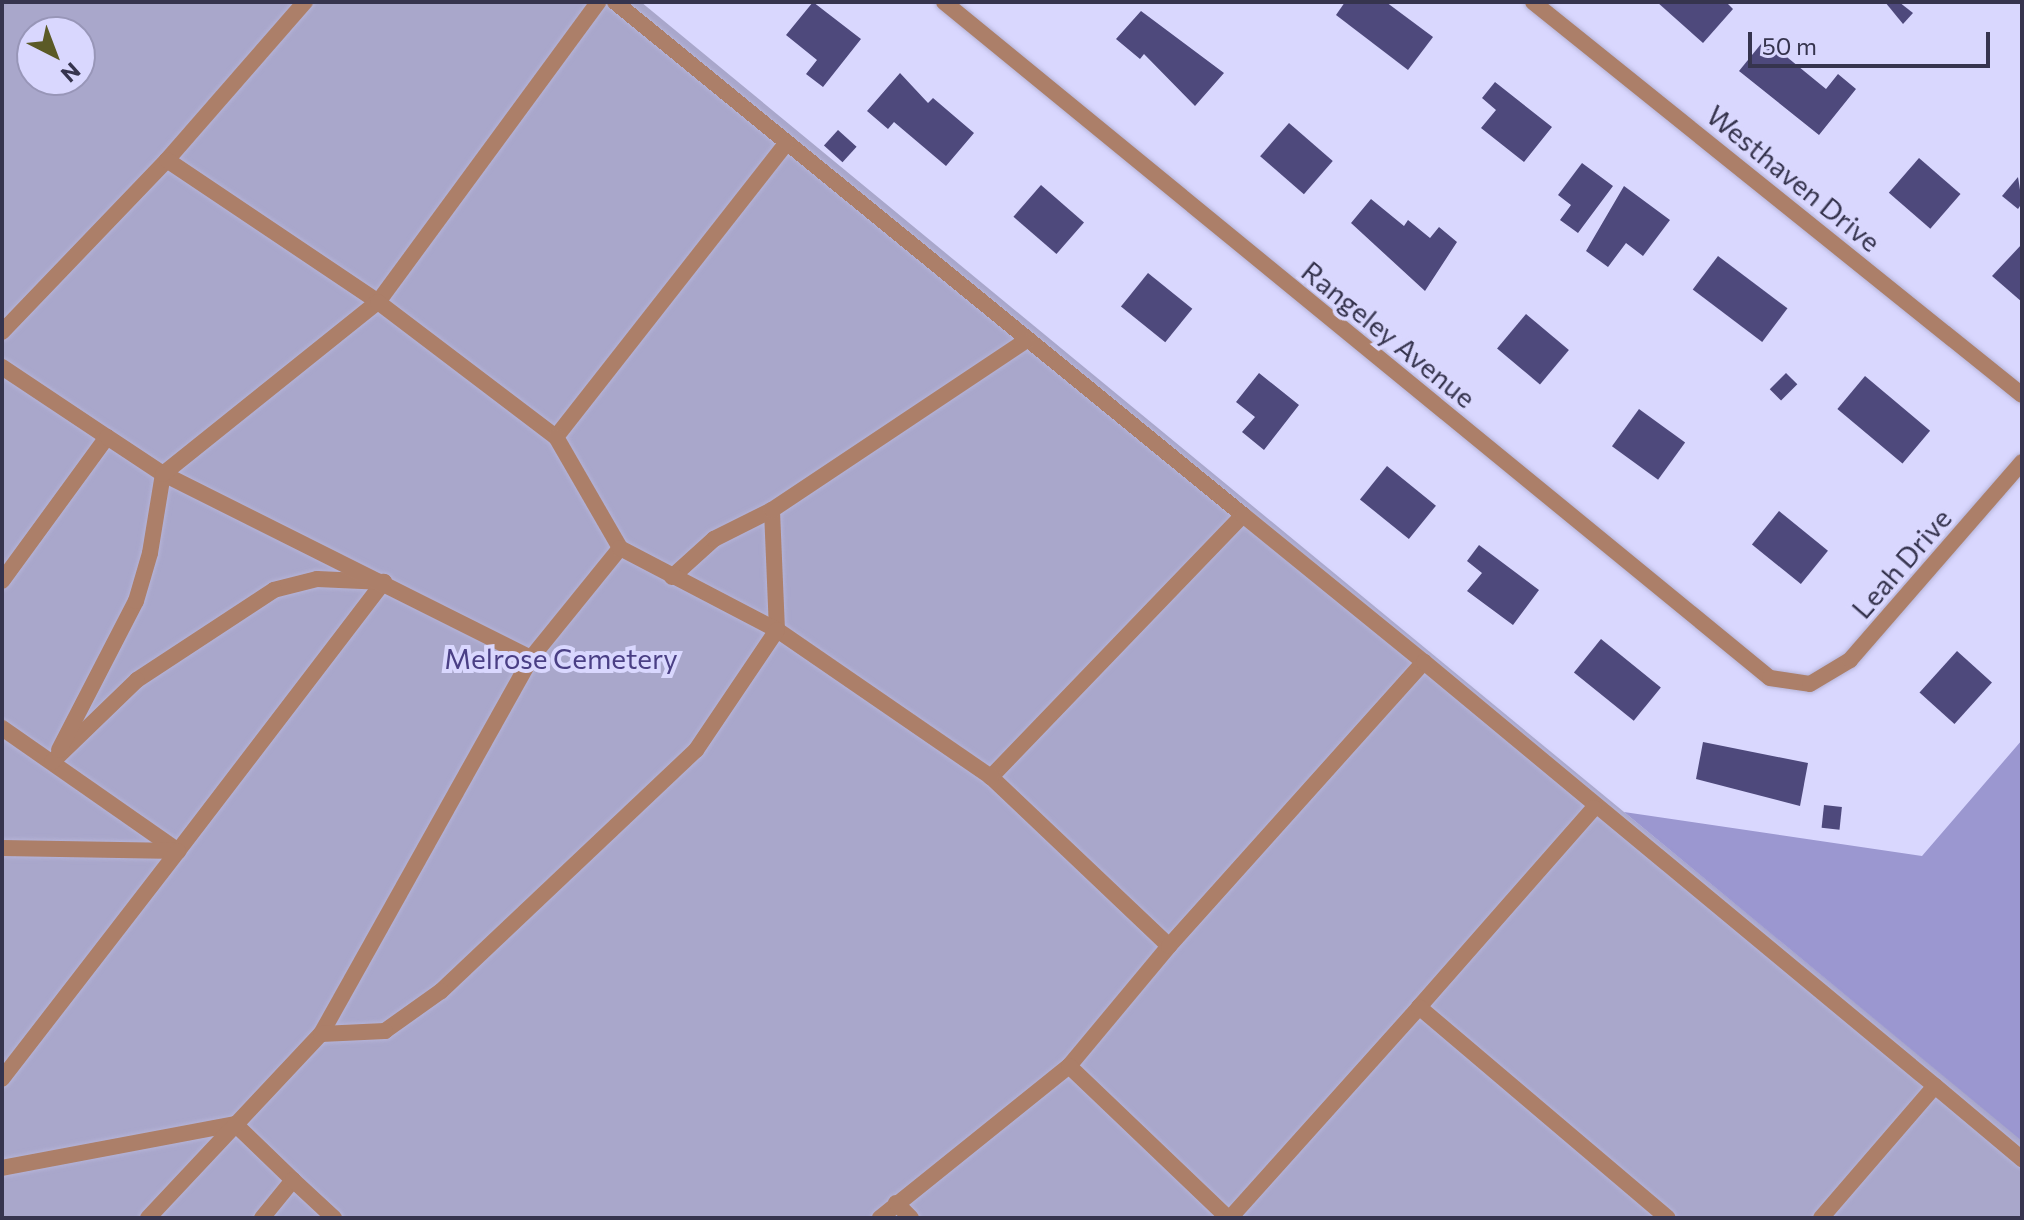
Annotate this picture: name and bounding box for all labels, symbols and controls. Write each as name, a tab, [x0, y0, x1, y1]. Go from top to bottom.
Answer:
north arrow	[16, 16, 96, 96]
scale bar	[1752, 16, 1994, 66]
text: 50 m	[1762, 31, 1817, 60]
text: N	[56, 57, 86, 88]
street label: Westhaven Drive	[1700, 98, 1888, 258]
street label: Rangeley Avenue	[1295, 254, 1483, 414]
street label: Leah Drive	[1844, 501, 1958, 625]
park label: Melrose Cemetery	[444, 641, 678, 675]

